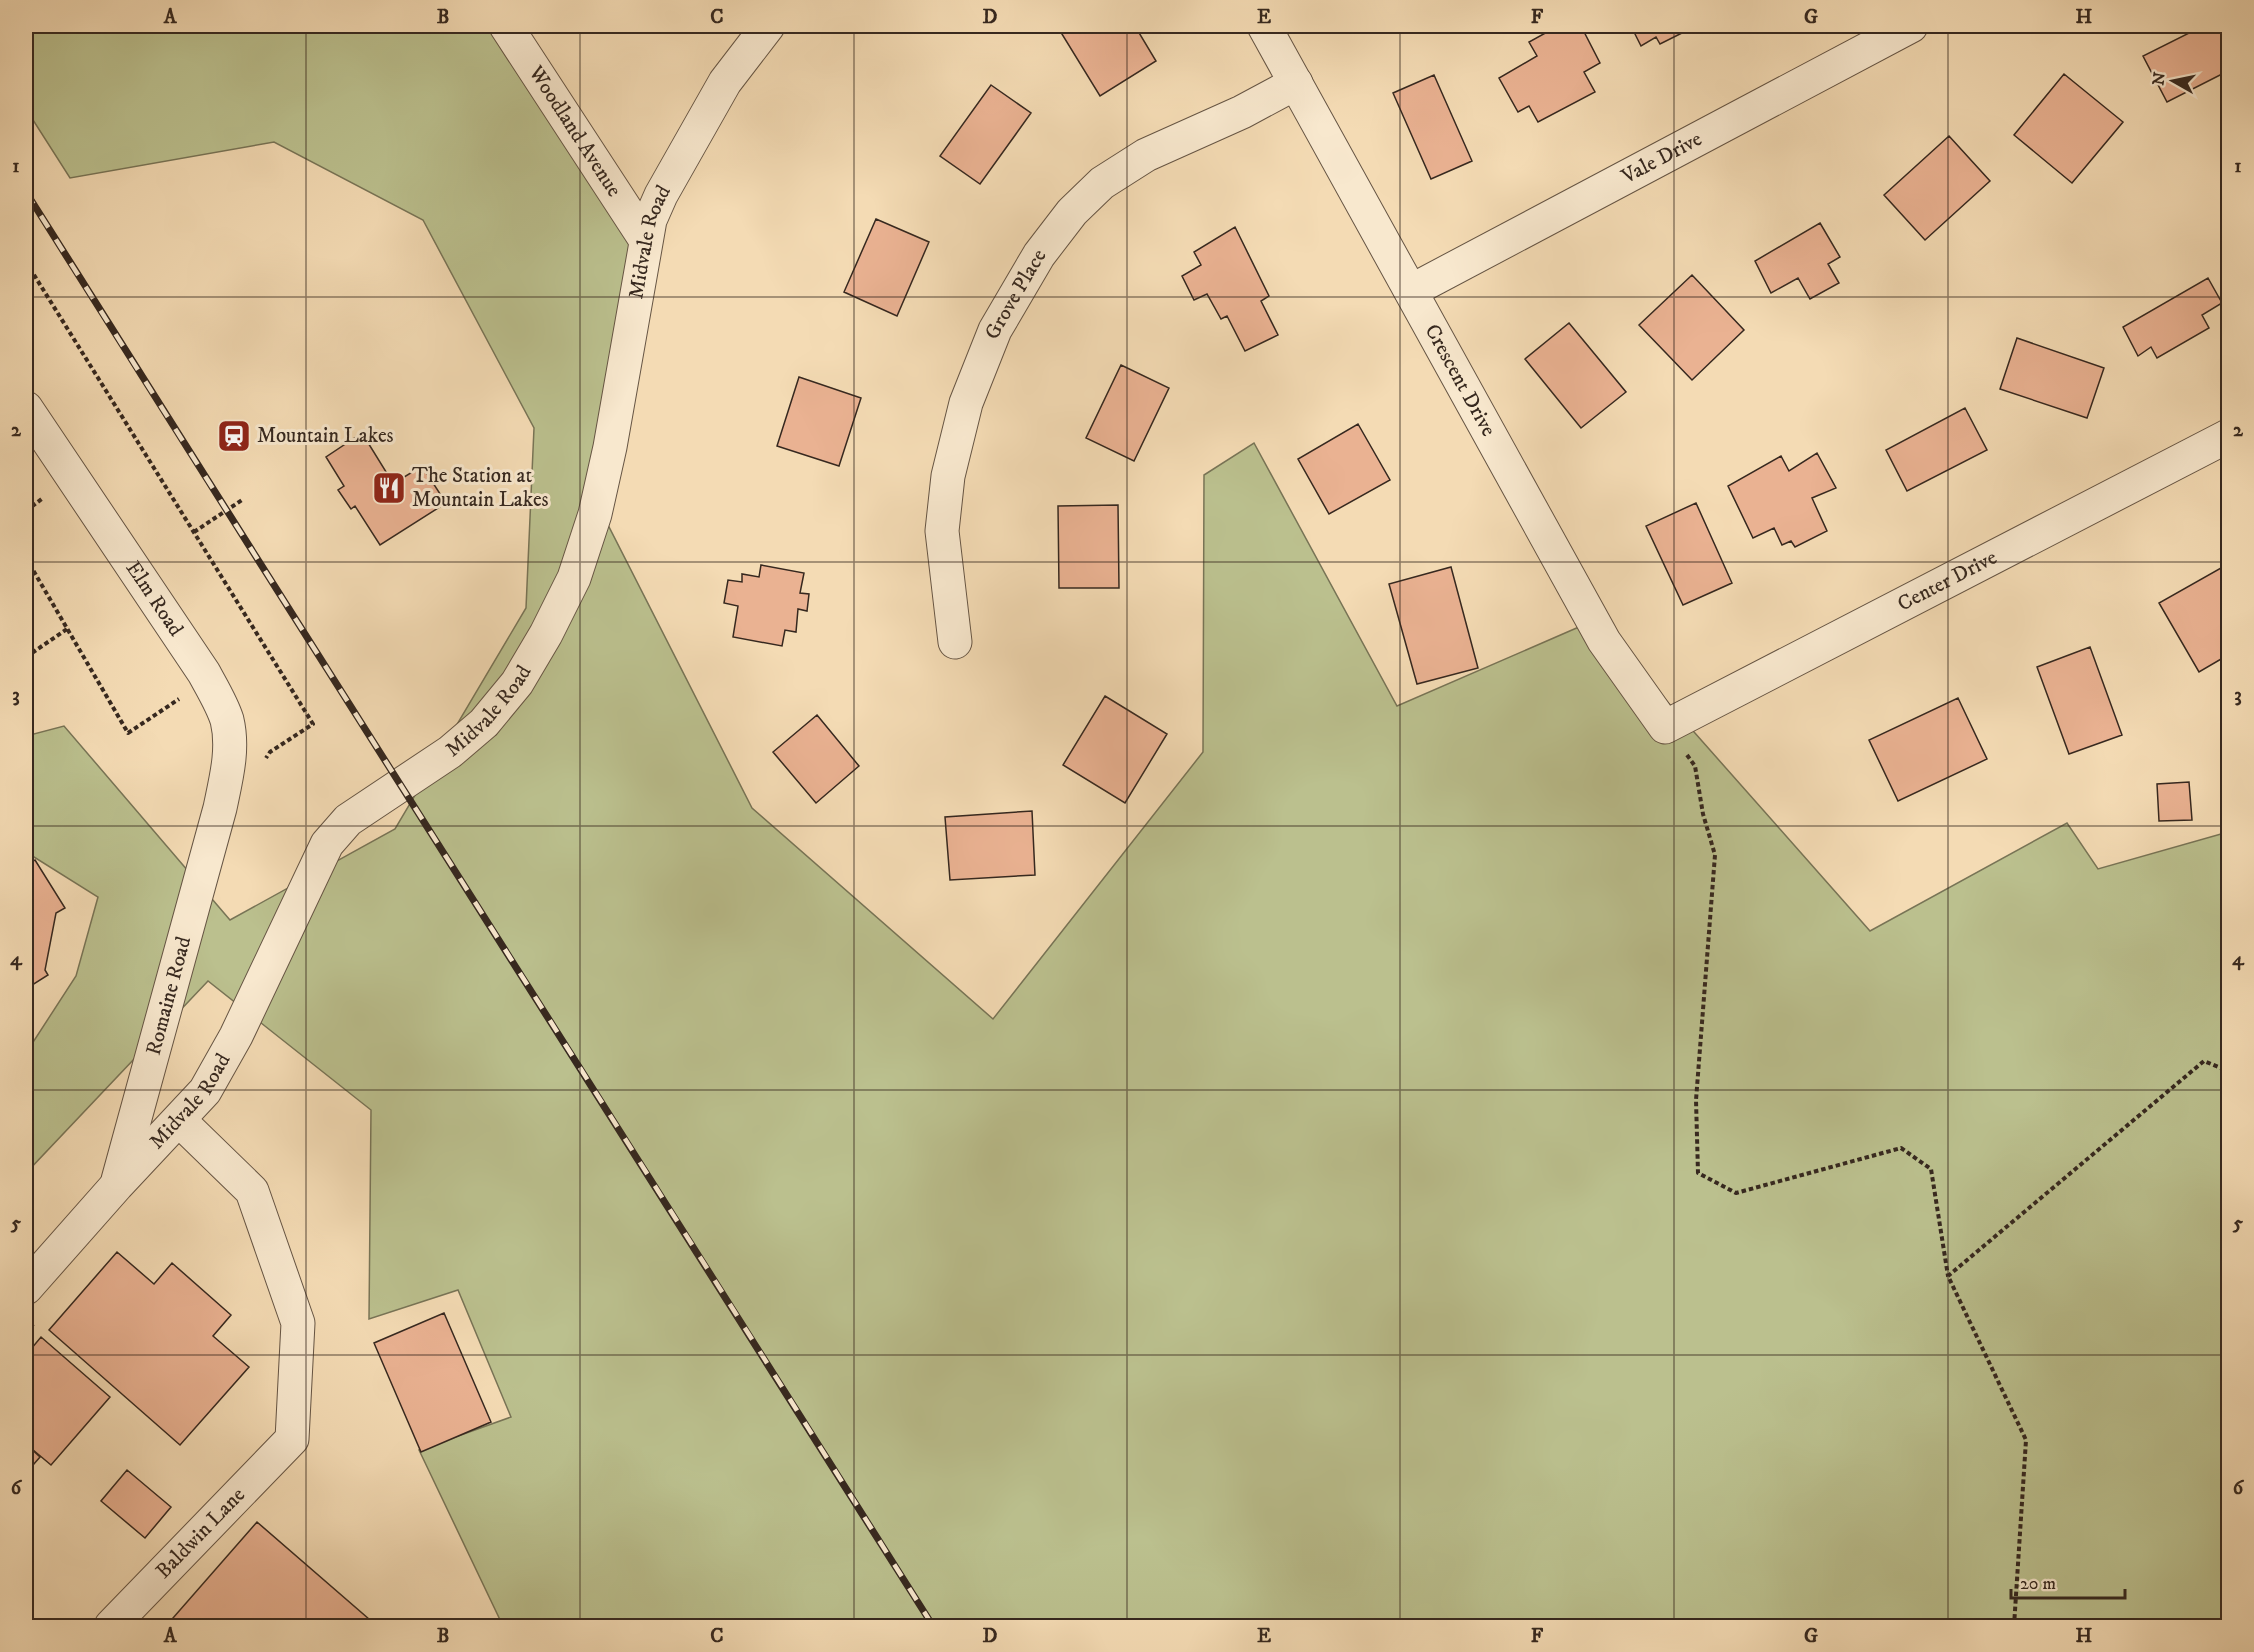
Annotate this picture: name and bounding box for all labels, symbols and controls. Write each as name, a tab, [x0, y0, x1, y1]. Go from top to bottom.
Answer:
text: A	[163, 5, 178, 30]
text: B	[437, 5, 449, 30]
text: C	[710, 5, 724, 30]
text: D	[983, 5, 998, 30]
text: E	[1257, 5, 1271, 30]
text: F	[1531, 5, 1544, 30]
text: G	[1804, 5, 1818, 30]
text: H	[2076, 5, 2093, 30]
north arrow	[2143, 51, 2203, 111]
street label: Woodland Avenue	[522, 60, 627, 202]
text: N	[2148, 71, 2170, 87]
street label: Vale Drive	[1616, 126, 1707, 190]
text: 1	[12, 154, 20, 179]
text: 1	[2234, 154, 2242, 179]
street label: Midvale Road	[623, 180, 677, 301]
street label: Grove Place	[980, 244, 1053, 343]
street label: Crescent Drive	[1419, 320, 1501, 441]
text: 2	[11, 418, 22, 443]
station icon: Mountain Lakes	[216, 418, 252, 454]
text: 2	[2233, 418, 2244, 443]
place label: Mountain Lakes	[257, 423, 394, 449]
place label: The Station at Mountain Lakes	[412, 463, 549, 513]
restaurant icon: The Station at Mountain Lakes	[371, 470, 407, 506]
street label: Center Drive	[1893, 545, 2002, 617]
street label: Elm Road	[120, 556, 189, 642]
street label: Midvale Road	[441, 660, 538, 763]
text: 3	[12, 683, 20, 708]
text: 3	[2234, 683, 2242, 708]
street label: Romaine Road	[141, 933, 197, 1058]
text: 4	[10, 947, 23, 972]
text: 4	[2232, 947, 2245, 972]
street label: Midvale Road	[144, 1049, 237, 1155]
text: 5	[10, 1211, 21, 1236]
text: 5	[2232, 1211, 2243, 1236]
text: 6	[11, 1476, 23, 1501]
text: 6	[2233, 1476, 2245, 1501]
street label: Baldwin Lane	[151, 1482, 251, 1584]
scale bar	[2011, 1562, 2125, 1600]
text: 20 m	[2020, 1573, 2056, 1595]
text: A	[163, 1624, 178, 1649]
text: B	[437, 1624, 449, 1649]
text: C	[710, 1624, 724, 1649]
text: D	[983, 1624, 998, 1649]
text: E	[1257, 1624, 1271, 1649]
text: F	[1531, 1624, 1544, 1649]
text: G	[1804, 1624, 1818, 1649]
text: H	[2076, 1624, 2093, 1649]

